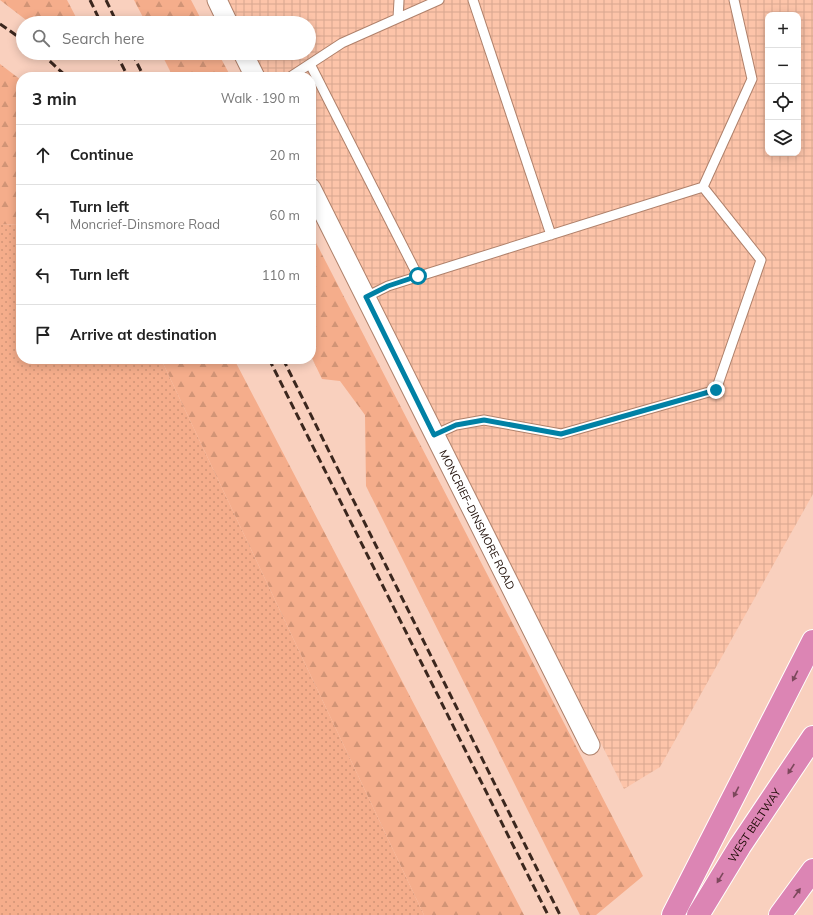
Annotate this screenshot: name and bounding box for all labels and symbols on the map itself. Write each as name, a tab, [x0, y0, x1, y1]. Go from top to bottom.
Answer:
route start	[409, 267, 427, 285]
route end	[707, 381, 725, 399]
street label: MONCRIEF-DINSMORE ROAD	[436, 447, 518, 592]
one-way arrow	[792, 670, 799, 682]
one-way arrow	[787, 764, 795, 774]
street label: WEST BELTWAY	[725, 785, 784, 865]
one-way arrow	[733, 786, 740, 798]
one-way arrow	[717, 872, 724, 884]
one-way arrow	[792, 887, 801, 898]

